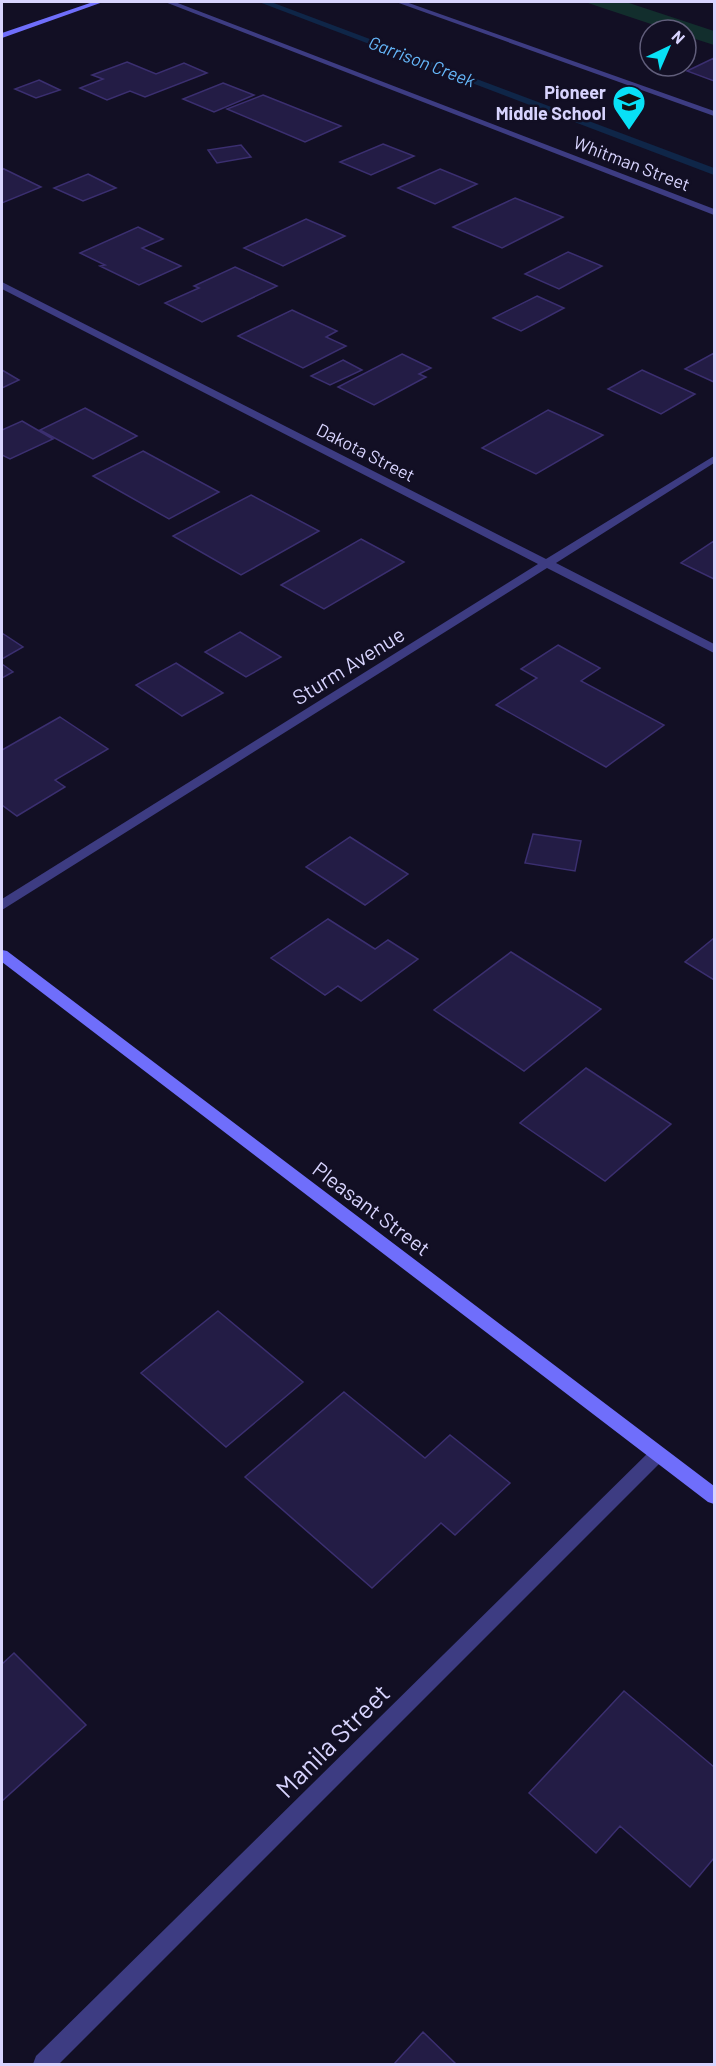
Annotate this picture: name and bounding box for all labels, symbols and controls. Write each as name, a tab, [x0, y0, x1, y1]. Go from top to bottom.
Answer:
north arrow	[638, 18, 698, 78]
text: N	[668, 26, 689, 47]
water label: Garrison Creek	[366, 31, 479, 91]
place label: Pioneer Middle School	[496, 81, 606, 124]
school or university icon: Pioneer Middle School	[611, 84, 647, 131]
street label: Whitman Street	[571, 131, 693, 195]
street label: Dakota Street	[313, 418, 419, 486]
street label: Sturm Avenue	[287, 621, 409, 709]
street label: Pleasant Street	[308, 1156, 436, 1260]
street label: Manila Street	[269, 1677, 395, 1803]

